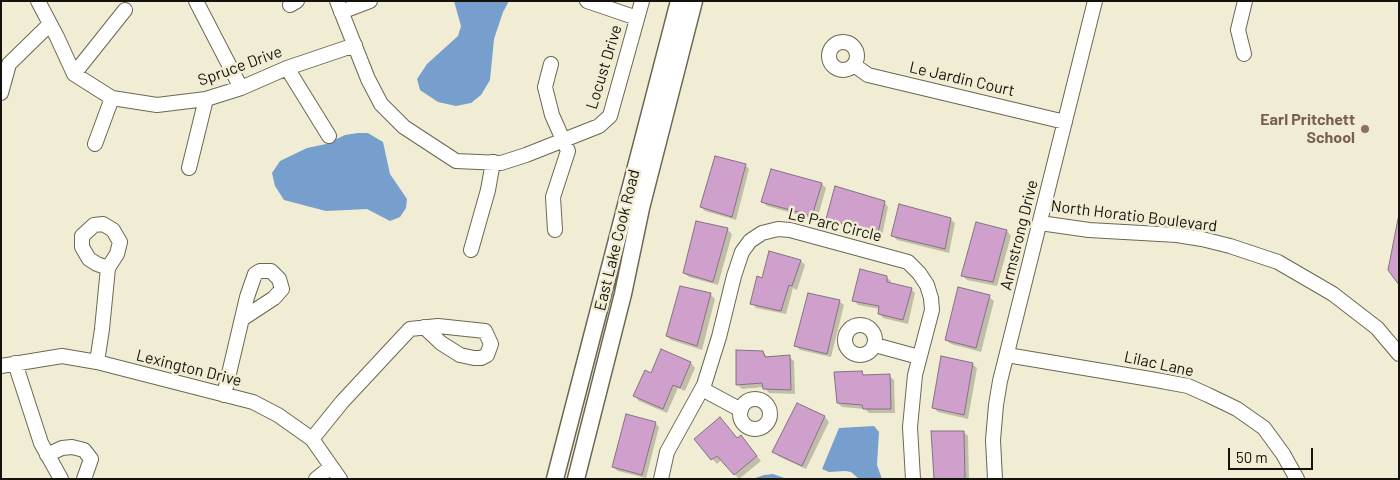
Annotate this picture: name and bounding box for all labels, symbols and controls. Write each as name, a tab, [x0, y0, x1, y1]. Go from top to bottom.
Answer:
street label: Locust Drive	[582, 23, 626, 111]
street label: Spruce Drive	[195, 42, 285, 90]
street label: Le Jardin Court	[907, 58, 1017, 100]
place label: Earl Pritchett School	[1260, 110, 1355, 148]
marker: Earl Pritchett School	[1359, 123, 1371, 135]
street label: East Lake Cook Road	[590, 167, 644, 313]
street label: Armstrong Drive	[996, 178, 1042, 292]
street label: North Horatio Boulevard	[1050, 196, 1218, 236]
street label: Le Parc Circle	[786, 204, 884, 246]
street label: Lexington Drive	[134, 346, 244, 390]
street label: Lilac Lane	[1122, 347, 1196, 381]
scale bar	[1230, 438, 1315, 470]
text: 50 m	[1236, 448, 1268, 466]

